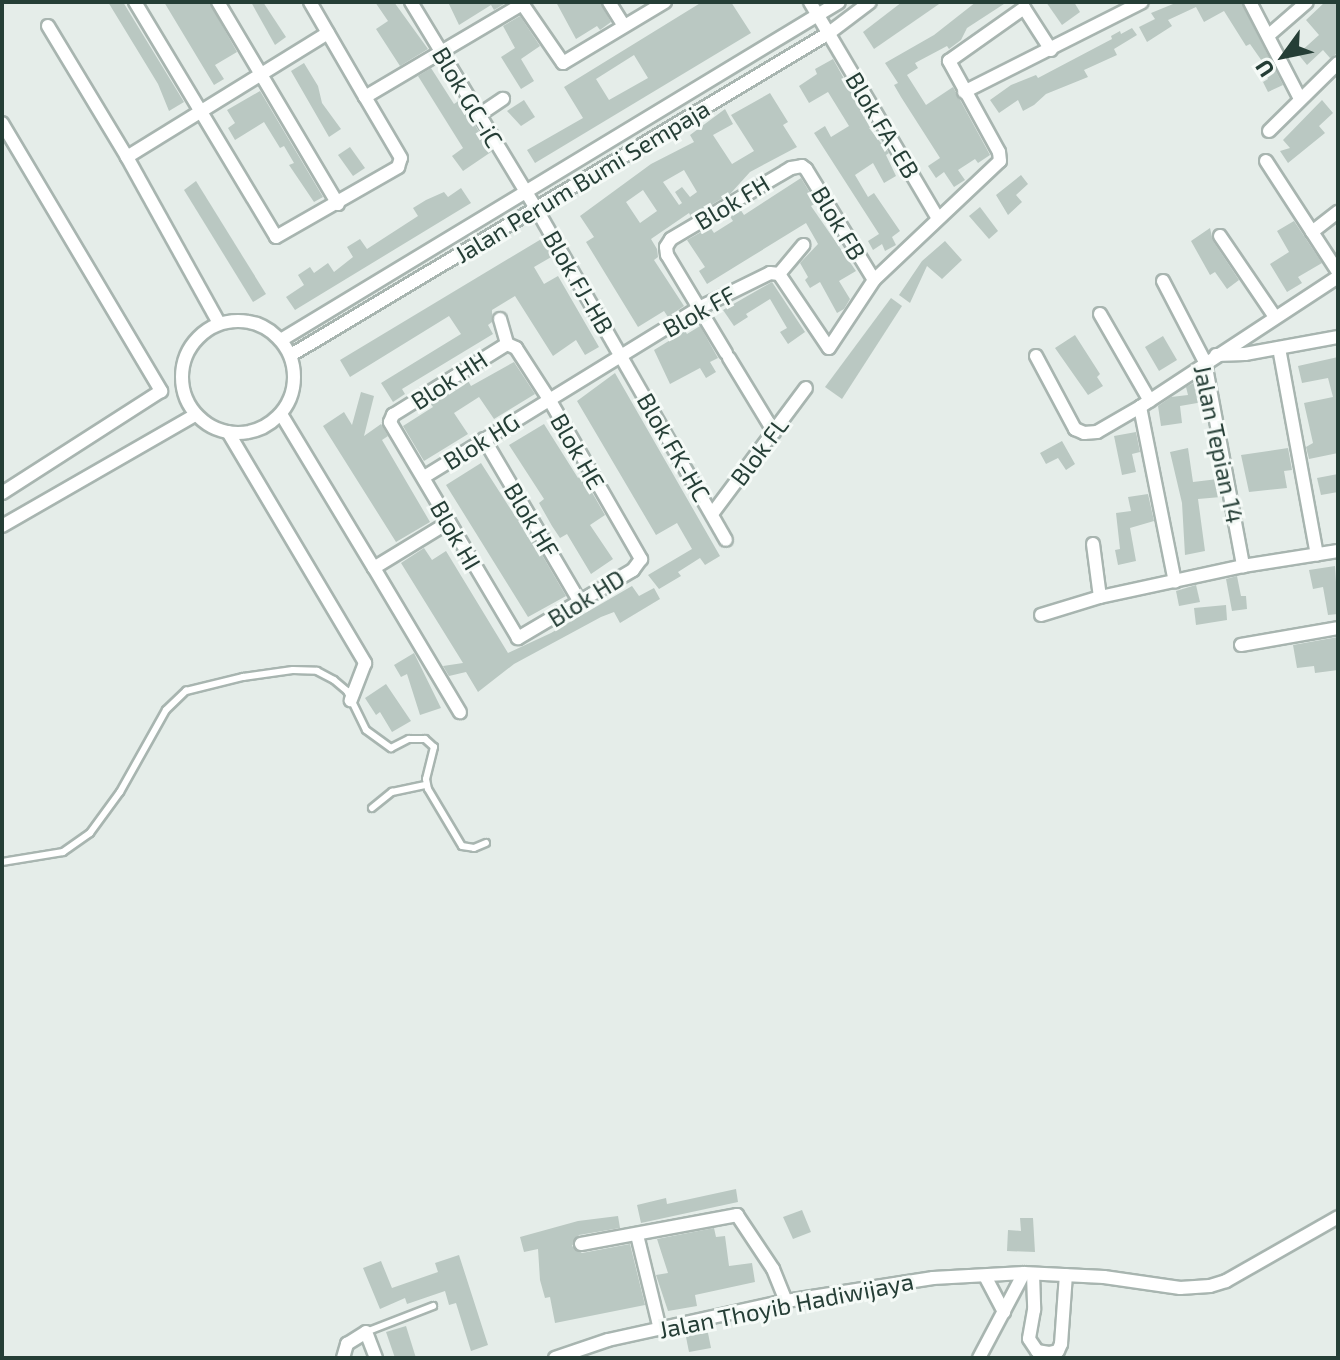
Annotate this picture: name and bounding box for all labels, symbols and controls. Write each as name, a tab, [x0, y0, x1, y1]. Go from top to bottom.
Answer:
north arrow	[1244, 16, 1324, 96]
street label: Blok GC-iC	[427, 42, 509, 152]
text: U	[1249, 56, 1279, 82]
street label: Blok FA-EB	[840, 67, 926, 183]
street label: Jalan Perum Bumi Sempaja	[449, 93, 715, 269]
street label: Blok FH	[689, 168, 775, 236]
street label: Blok FB	[806, 181, 872, 265]
street label: Blok FJ-HB	[538, 225, 620, 339]
street label: Blok FF	[657, 279, 741, 343]
street label: Blok HH	[405, 345, 493, 415]
street label: Jalan Tepian 14	[1188, 362, 1250, 526]
street label: Blok FK-HC	[631, 388, 717, 506]
street label: Blok HG	[438, 406, 524, 476]
street label: Blok HE	[545, 408, 611, 494]
street label: Blok FL	[724, 411, 794, 491]
street label: Blok HF	[498, 477, 566, 563]
street label: Blok HI	[425, 495, 487, 575]
street label: Blok HD	[542, 563, 630, 633]
street label: Jalan Thoyib Hadiwijaya	[656, 1266, 916, 1344]

